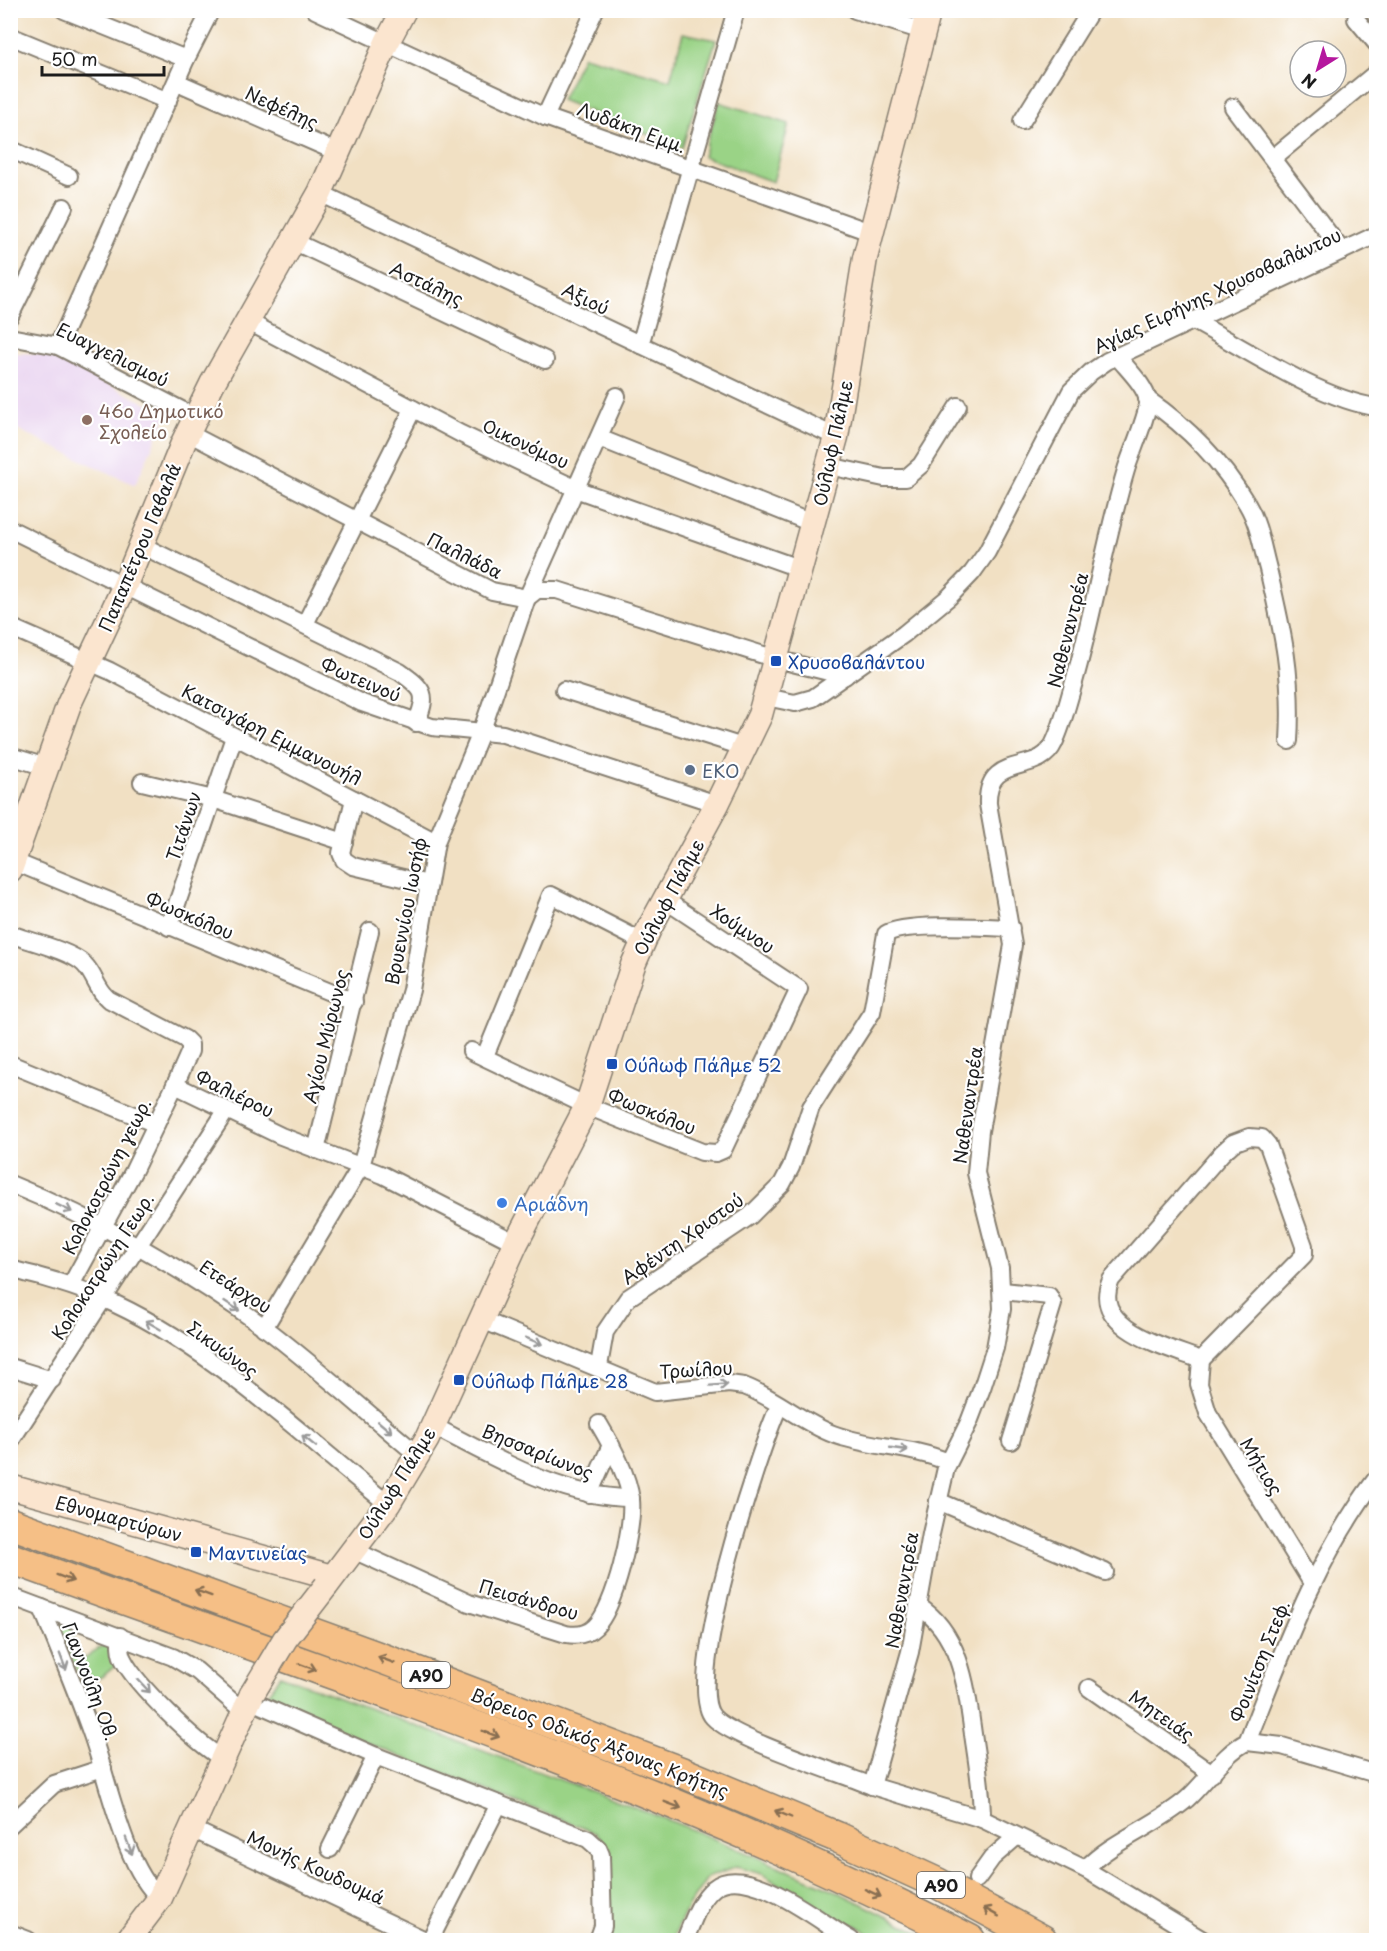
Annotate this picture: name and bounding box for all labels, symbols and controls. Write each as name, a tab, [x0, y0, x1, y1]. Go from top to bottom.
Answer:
scale bar	[42, 39, 164, 77]
north arrow	[1288, 39, 1348, 99]
text: 50 m	[51, 45, 98, 72]
text: N	[1296, 68, 1321, 95]
street label: Νεφέλης	[241, 79, 323, 135]
street label: Λυδάκη Εμμ.	[574, 95, 690, 159]
street label: Αγίας Ειρήνης Χρυσοβαλάντου	[1089, 221, 1345, 359]
street label: Αστάλης	[386, 254, 468, 312]
street label: Αξιού	[558, 275, 614, 321]
street label: Ευαγγελισμού	[52, 315, 174, 393]
street label: Ούλωφ Πάλμε	[805, 377, 859, 509]
place label: 46ο Δημοτικό Σχολείο	[99, 397, 224, 445]
street label: Οικονόμου	[478, 411, 574, 475]
marker: 46ο Δημοτικό Σχολείο	[80, 413, 94, 427]
street label: Παπαπέτρου Γαβαλά	[91, 458, 187, 636]
street label: Παλλάδα	[423, 525, 507, 585]
street label: Ναθεναντρέα	[1040, 569, 1094, 690]
place label: Χρυσοβαλάντου	[788, 648, 925, 675]
street label: Φωτεινού	[317, 650, 405, 708]
marker: Χρυσοβαλάντου	[769, 654, 783, 668]
street label: Κατσιγάρη Εμμανουήλ	[177, 677, 367, 791]
place label: EKO	[702, 757, 739, 784]
marker: EKO	[683, 763, 697, 777]
street label: Τιτάνων	[158, 787, 208, 865]
street label: Ούλωφ Πάλμε	[626, 834, 710, 960]
street label: Βρυεννίου Ιωσήφ	[377, 835, 433, 987]
street label: Φωσκόλου	[142, 884, 238, 946]
street label: Χούμνου	[706, 897, 780, 959]
street label: Αγίου Μύρωνος	[295, 966, 355, 1106]
street label: Ναθεναντρέα	[945, 1045, 989, 1165]
place label: Ούλωφ Πάλμε 52	[624, 1051, 782, 1078]
marker: Ούλωφ Πάλμε 52	[605, 1057, 619, 1071]
street label: Φαλιέρου	[191, 1062, 279, 1124]
street label: Φωσκόλου	[604, 1081, 700, 1141]
street label: Κολοκοτρώνη γεωρ.	[55, 1093, 157, 1259]
street label: Αφέντη Χριστού	[616, 1186, 748, 1290]
street label: Κολοκοτρώνη Γεωρ.	[44, 1187, 160, 1345]
place label: Αριάδνη	[514, 1190, 589, 1217]
marker: Αριάδνη	[495, 1196, 509, 1210]
one-way arrow	[54, 1202, 72, 1214]
street label: Ετεάρχου	[195, 1253, 277, 1319]
one-way arrow	[223, 1300, 240, 1312]
street label: Σικυώνος	[182, 1314, 264, 1384]
one-way arrow	[145, 1318, 162, 1330]
one-way arrow	[525, 1336, 543, 1347]
street label: Τρωίλου	[659, 1354, 733, 1384]
place label: Ούλωφ Πάλμε 28	[471, 1367, 628, 1394]
marker: Ούλωφ Πάλμε 28	[452, 1373, 466, 1387]
one-way arrow	[708, 1379, 728, 1390]
street label: Βησσαρίωνος	[478, 1416, 598, 1486]
one-way arrow	[377, 1420, 392, 1434]
street label: Ούλωφ Πάλμε	[351, 1421, 442, 1545]
street label: Μήτιος	[1234, 1432, 1290, 1500]
one-way arrow	[301, 1435, 317, 1448]
one-way arrow	[888, 1444, 908, 1455]
street label: Εθνομαρτύρων	[53, 1488, 185, 1548]
street label: Ναθεναντρέα	[877, 1529, 925, 1650]
place label: Μαντινείας	[208, 1539, 307, 1566]
marker: Μαντινείας	[189, 1545, 203, 1559]
street label: Πεισάνδρου	[476, 1572, 582, 1626]
one-way arrow	[56, 1574, 74, 1585]
one-way arrow	[194, 1586, 213, 1597]
street label: Φοινίτση Στεφ.	[1222, 1596, 1296, 1726]
street label: Γιαννούλη Οθ.	[56, 1618, 126, 1744]
one-way arrow	[58, 1652, 69, 1671]
one-way arrow	[377, 1653, 396, 1664]
road number: Α90	[402, 1662, 450, 1688]
one-way arrow	[298, 1663, 317, 1674]
one-way arrow	[137, 1678, 151, 1693]
street label: Βόρειος Οδικός Άξονας Κρήτης	[467, 1680, 733, 1804]
street label: Μητειάς	[1124, 1683, 1200, 1747]
one-way arrow	[481, 1729, 500, 1740]
one-way arrow	[663, 1800, 681, 1811]
one-way arrow	[774, 1808, 793, 1819]
street label: Μονής Κουδουμά	[243, 1823, 390, 1911]
one-way arrow	[124, 1836, 135, 1855]
road number: Α90	[917, 1872, 965, 1898]
one-way arrow	[864, 1887, 882, 1899]
one-way arrow	[982, 1906, 1000, 1917]

